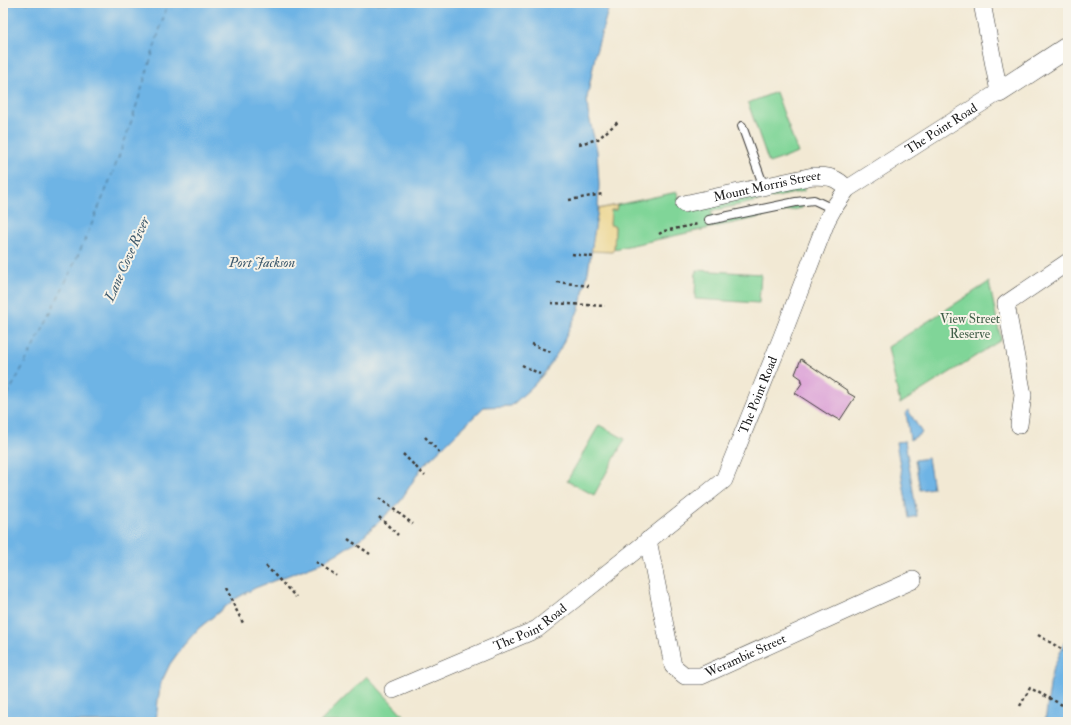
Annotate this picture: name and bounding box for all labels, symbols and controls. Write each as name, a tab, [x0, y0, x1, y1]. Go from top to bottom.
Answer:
street label: The Point Road	[902, 100, 981, 158]
street label: Mount Morris Street	[712, 168, 821, 205]
water label: Lane Cove River	[100, 213, 153, 305]
water label: Port Jackson	[228, 254, 296, 271]
park label: View Street Reserve	[940, 311, 1000, 342]
street label: The Point Road	[735, 353, 781, 436]
street label: The Point Road	[491, 600, 570, 655]
street label: Werambie Street	[702, 631, 789, 681]

